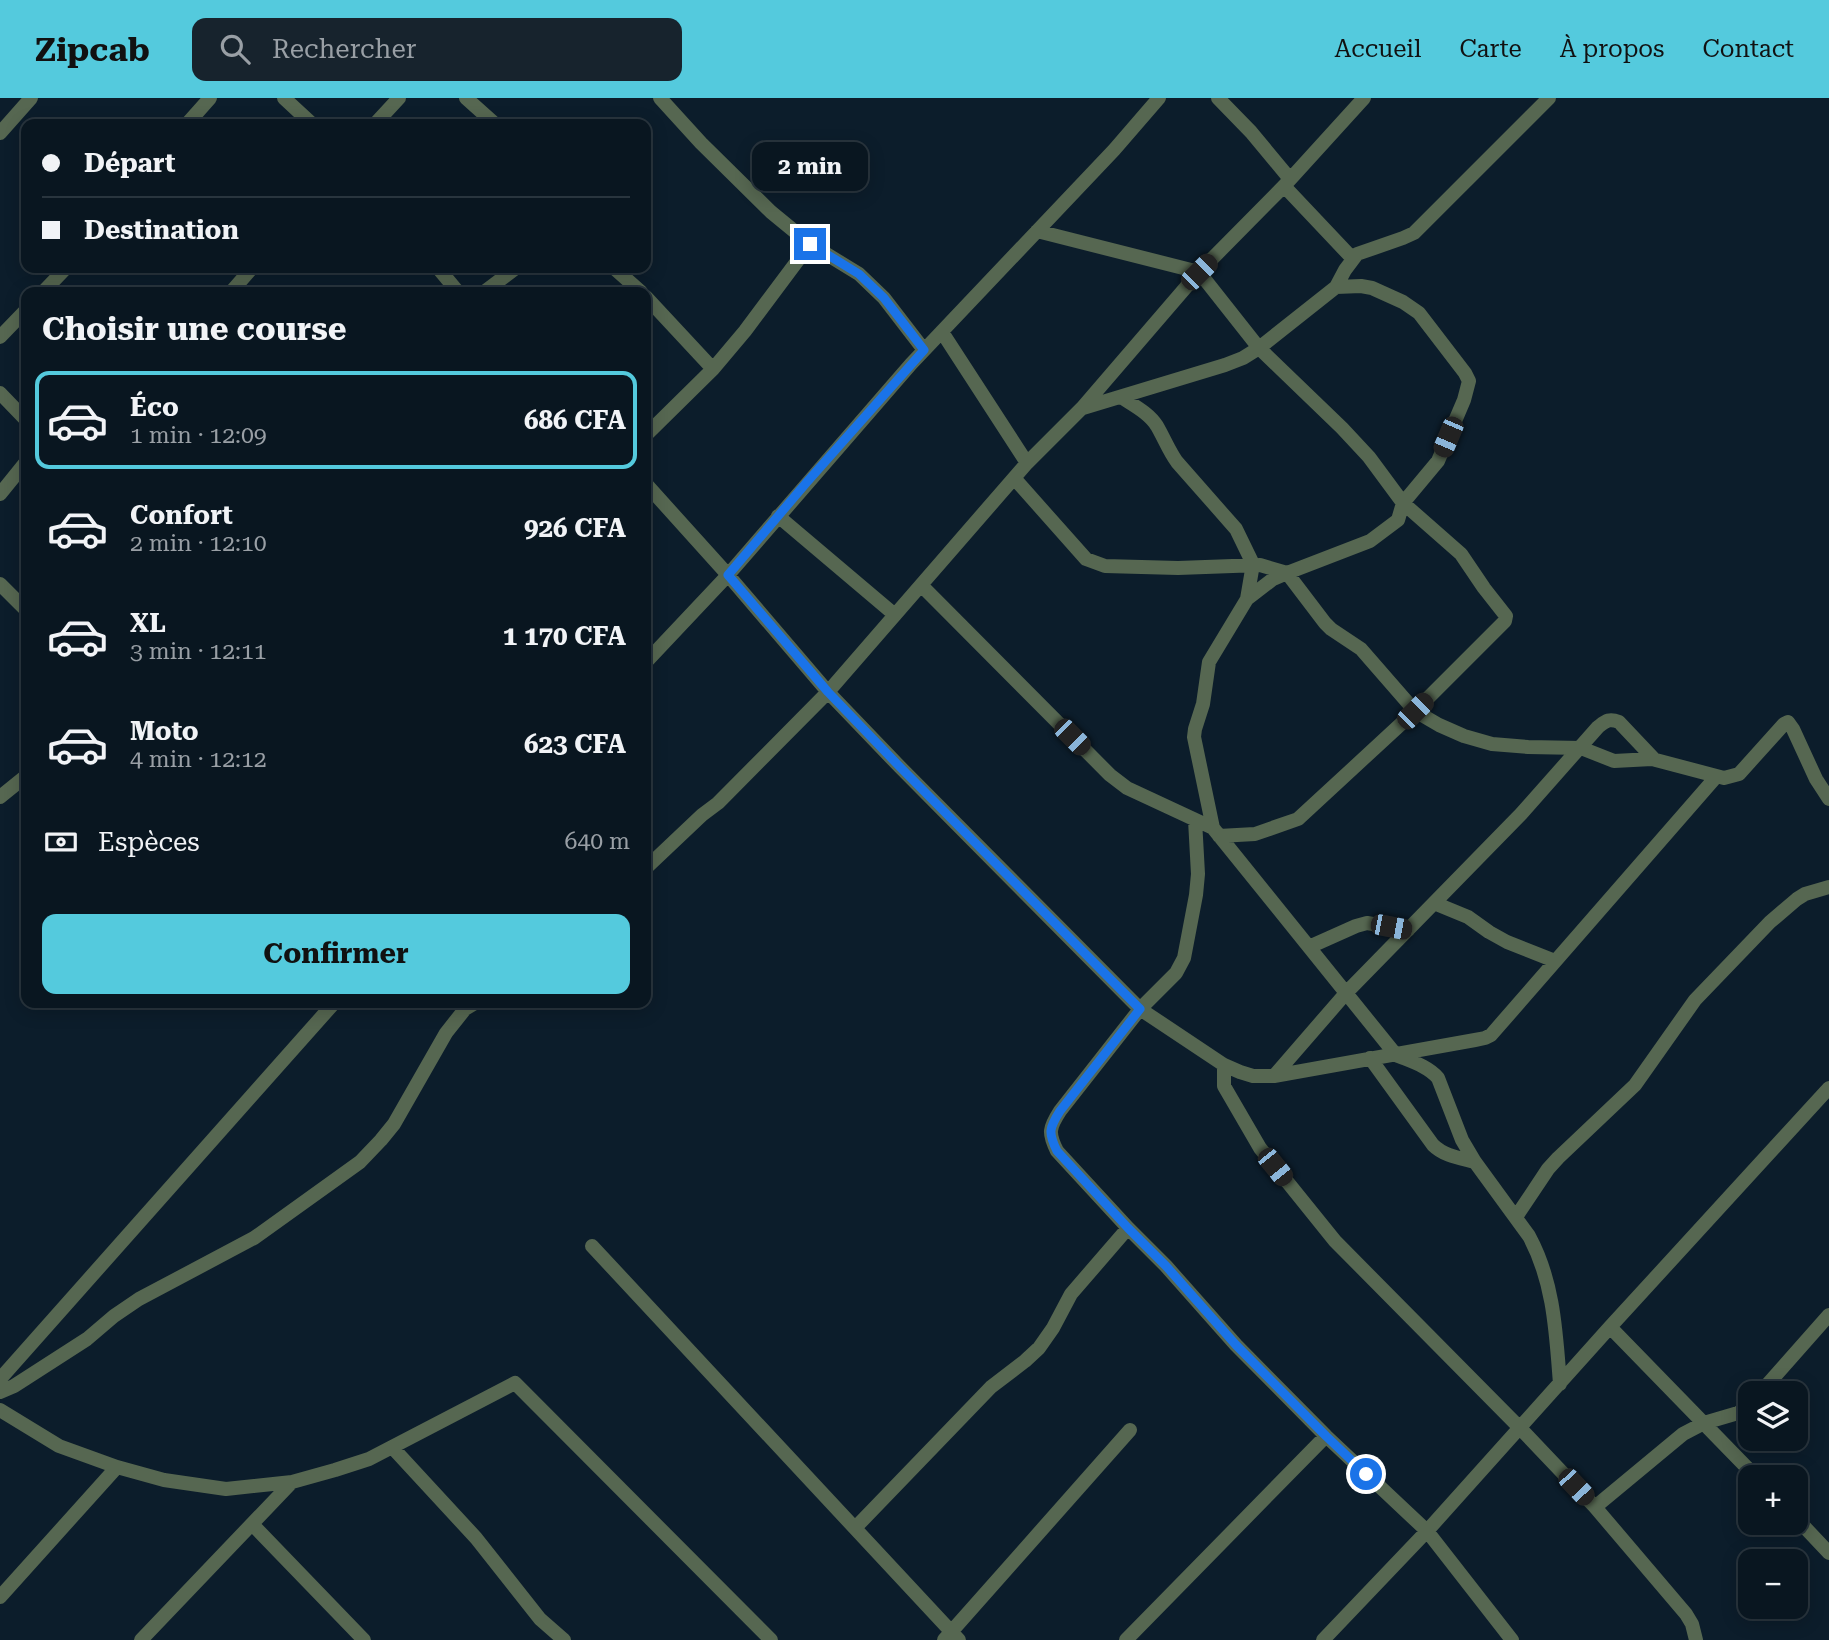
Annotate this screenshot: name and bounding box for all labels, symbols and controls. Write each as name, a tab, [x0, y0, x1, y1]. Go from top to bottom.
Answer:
search box	[192, 18, 682, 81]
text: Zipcab	[35, 30, 150, 69]
icon: search	[216, 30, 254, 68]
text: Rechercher	[272, 34, 416, 64]
text: Accueil	[1335, 35, 1421, 63]
text: Carte	[1459, 35, 1522, 63]
text: À propos	[1560, 35, 1664, 63]
text: Contact	[1702, 35, 1794, 63]
callout: 2 min	[752, 142, 868, 192]
text: Départ	[84, 148, 176, 178]
text: 2 min	[778, 153, 842, 180]
text: Destination	[84, 215, 239, 245]
route end	[794, 228, 826, 260]
car	[1177, 250, 1222, 294]
text: Choisir une course	[42, 310, 346, 348]
icon: car	[46, 389, 109, 452]
text: Éco	[130, 392, 179, 422]
text: 686 CFA	[524, 405, 626, 435]
car	[1431, 414, 1466, 460]
text: 1 min · 12:09	[130, 422, 267, 449]
icon: car	[46, 497, 109, 560]
text: Confort	[130, 500, 233, 530]
text: 926 CFA	[524, 513, 626, 543]
text: 2 min · 12:10	[130, 530, 267, 557]
icon: car	[46, 605, 109, 668]
text: XL	[130, 608, 166, 638]
text: 1 170 CFA	[503, 621, 626, 651]
text: 3 min · 12:11	[130, 638, 267, 665]
car	[1393, 689, 1438, 733]
icon: car	[46, 713, 109, 776]
car	[1050, 715, 1095, 759]
text: Moto	[130, 716, 199, 746]
text: 623 CFA	[524, 729, 626, 759]
text: 4 min · 12:12	[130, 746, 267, 773]
icon: cash	[42, 823, 80, 861]
text: Espèces	[98, 827, 200, 857]
text: 640 m	[565, 828, 630, 855]
car	[1369, 913, 1414, 941]
button: Confirmer	[42, 914, 630, 994]
car	[1254, 1144, 1297, 1190]
map controls	[1738, 1381, 1808, 1619]
button: layers	[1738, 1381, 1808, 1451]
route start	[1350, 1458, 1382, 1490]
car	[1554, 1464, 1599, 1510]
button: +	[1738, 1465, 1808, 1535]
button: −	[1738, 1549, 1808, 1619]

